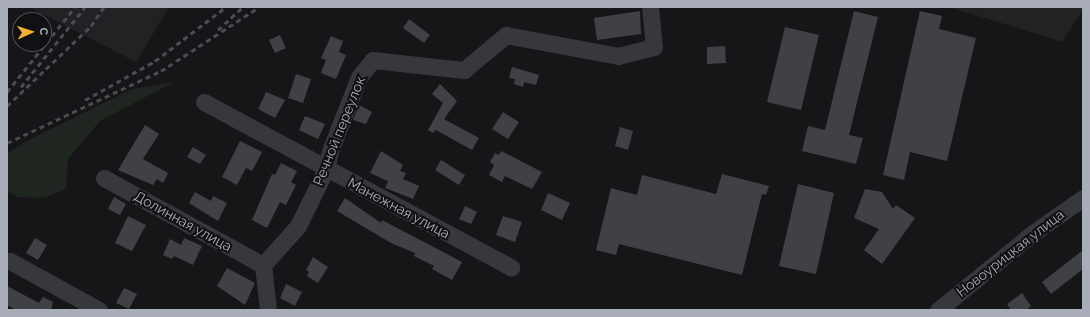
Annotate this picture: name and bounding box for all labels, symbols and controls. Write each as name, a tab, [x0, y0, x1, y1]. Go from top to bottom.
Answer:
north arrow	[12, 12, 52, 52]
text: С	[37, 27, 50, 35]
street label: Речной переулок	[309, 74, 369, 188]
street label: Манежная улица	[345, 174, 453, 242]
street label: Долинная улица	[131, 187, 235, 255]
street label: Новоурицкая улица	[953, 206, 1067, 300]

